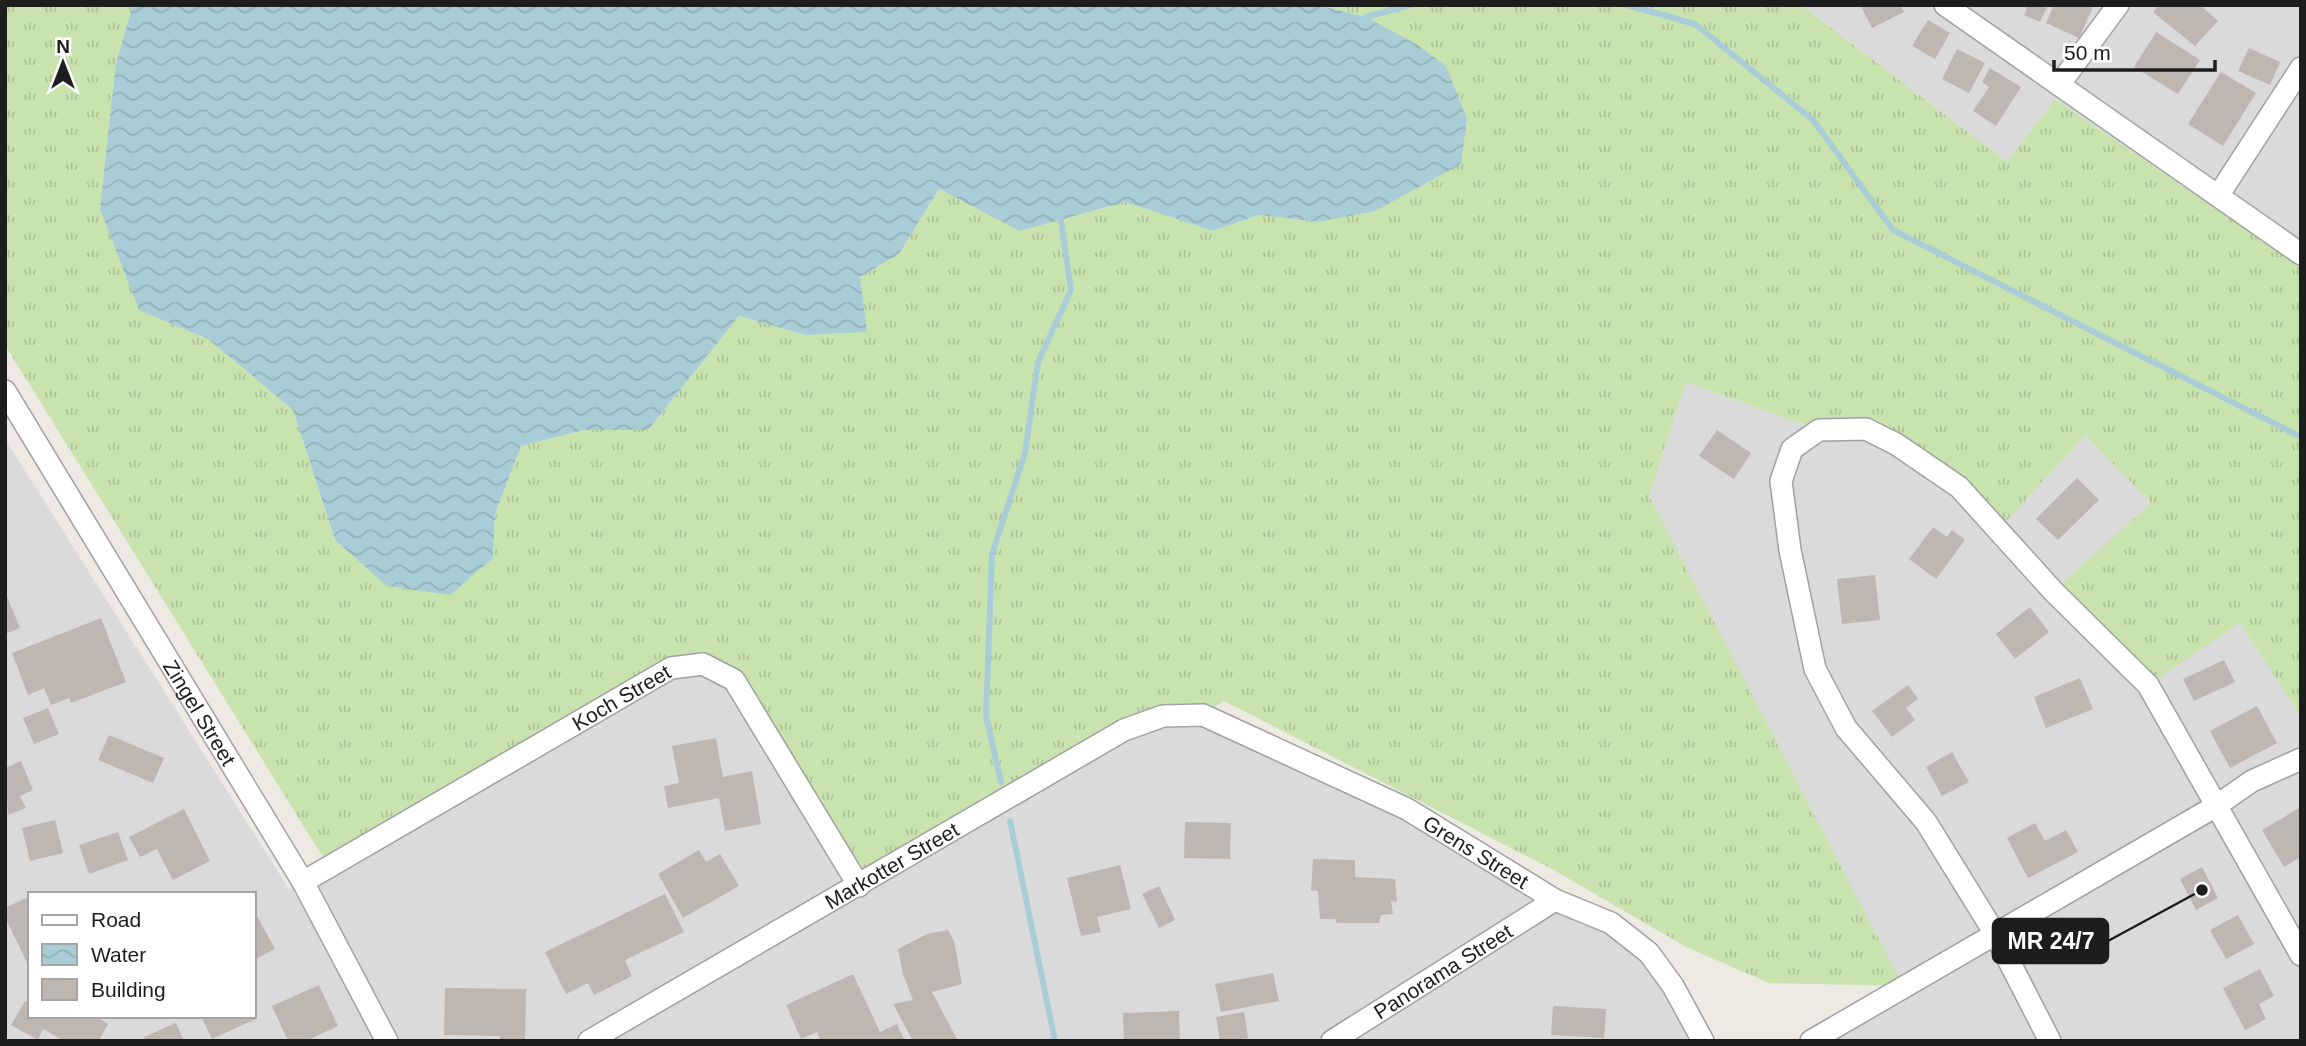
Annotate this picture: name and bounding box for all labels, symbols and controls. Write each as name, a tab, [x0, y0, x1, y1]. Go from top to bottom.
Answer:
north arrow	[28, 28, 98, 98]
scale bar	[2054, 28, 2215, 72]
text: N	[56, 36, 70, 57]
text: 50 m	[2064, 41, 2111, 64]
street label: Zingel Street	[159, 656, 241, 769]
street label: Koch Street	[568, 659, 675, 735]
street label: Grens Street	[1419, 810, 1533, 893]
street label: Markotter Street	[821, 817, 963, 913]
legend	[28, 892, 256, 1018]
text: Road	[91, 908, 141, 931]
street label: Panorama Street	[1369, 919, 1516, 1023]
callout: MR 24/7	[1993, 919, 2108, 963]
text: MR 24/7	[2008, 928, 2094, 954]
text: Water	[91, 943, 146, 966]
text: Building	[91, 978, 166, 1001]

